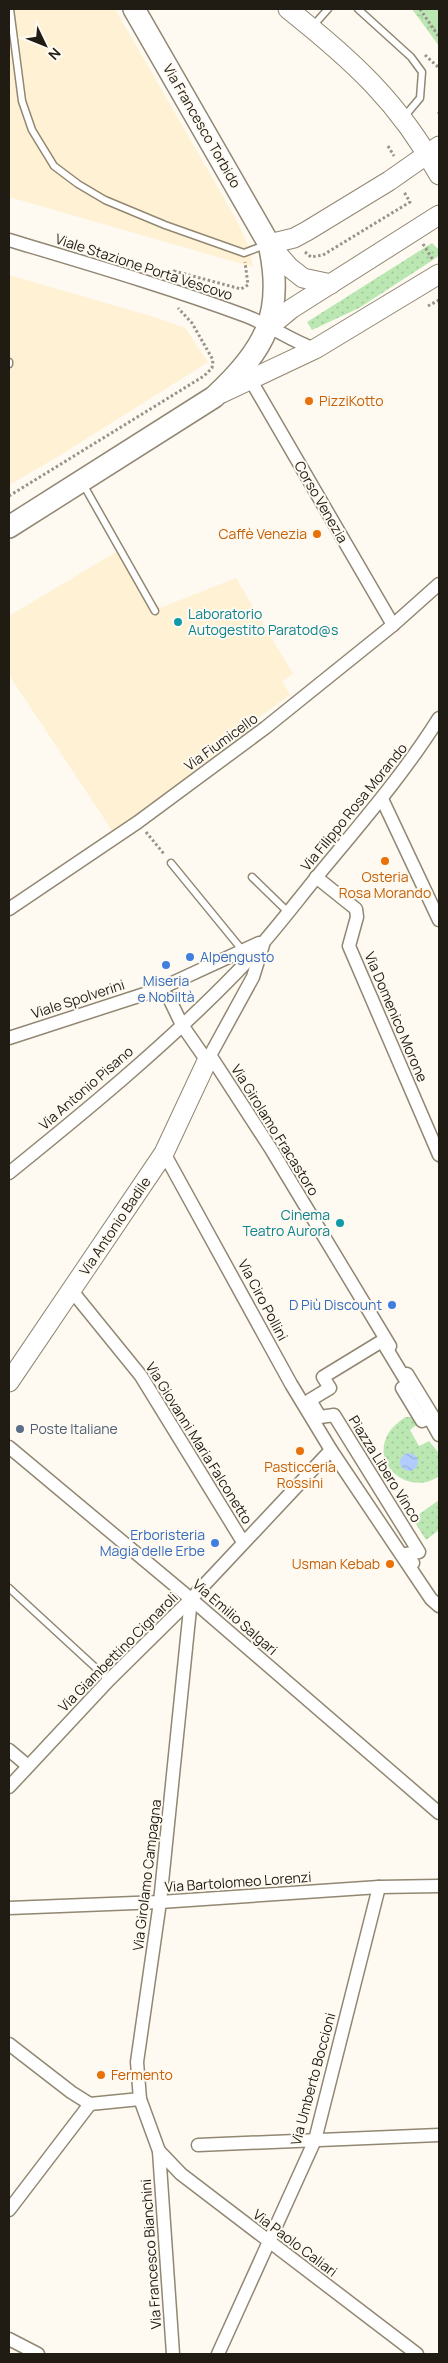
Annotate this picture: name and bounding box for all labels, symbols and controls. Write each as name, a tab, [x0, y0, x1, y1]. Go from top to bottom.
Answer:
north arrow	[20, 20, 70, 70]
text: N	[44, 44, 65, 64]
street label: Via Francesco Torbido	[159, 60, 246, 191]
street label: Viale Stazione Porta Vescovo	[53, 229, 235, 304]
place label: PizziKotto	[319, 391, 384, 410]
marker: PizziKotto	[303, 395, 315, 407]
street label: Corso Venezia	[290, 457, 353, 546]
place label: Caffè Venezia	[218, 524, 307, 543]
marker: Caffè Venezia	[311, 528, 323, 540]
place label: Laboratorio Autogestito Paratod@s	[188, 604, 338, 639]
marker: Laboratorio Autogestito Paratod@s	[172, 616, 184, 628]
street label: Via Fiumicello	[180, 709, 261, 775]
street label: Via Filippo Rosa Morando	[296, 739, 411, 874]
marker: Osteria Rosa Morando	[379, 855, 391, 867]
place label: Osteria Rosa Morando	[339, 867, 431, 902]
place label: Alpengusto	[200, 947, 274, 966]
street label: Via Domenico Morone	[360, 949, 432, 1085]
marker: Alpengusto	[184, 951, 196, 963]
marker: Miseria e Nobiltà	[160, 959, 172, 971]
place label: Miseria e Nobiltà	[137, 971, 195, 1006]
street label: Viale Spolverini	[29, 975, 127, 1023]
street label: Via Antonio Pisano	[35, 1041, 137, 1134]
street label: Via Girolamo Fracastoro	[227, 1060, 324, 1199]
street label: Via Antonio Badile	[75, 1173, 155, 1279]
place label: Cinema Teatro Aurora	[242, 1205, 330, 1240]
marker: Cinema Teatro Aurora	[334, 1217, 346, 1229]
street label: Via Ciro Pollini	[234, 1256, 293, 1344]
place label: D Più Discount	[289, 1295, 382, 1314]
marker: D Più Discount	[386, 1299, 398, 1311]
street label: Via Giovanni Maria Falconetto	[142, 1358, 257, 1527]
street label: Piazza Libero Vinco	[345, 1412, 426, 1526]
place label: Poste Italiane	[30, 1419, 118, 1438]
marker: Poste Italiane	[14, 1423, 26, 1435]
marker: Pasticceria Rossini	[294, 1445, 306, 1457]
place label: Pasticceria Rossini	[264, 1457, 336, 1492]
place label: Erboristeria Magia delle Erbe	[100, 1525, 205, 1560]
marker: Erboristeria Magia delle Erbe	[209, 1537, 221, 1549]
place label: Usman Kebab	[292, 1554, 380, 1573]
marker: Usman Kebab	[384, 1558, 396, 1570]
street label: Via Emilio Salgari	[189, 1574, 282, 1659]
street label: Via Giambettino Cignaroli	[54, 1588, 182, 1716]
street label: Via Girolamo Campagna	[128, 1798, 165, 1952]
street label: Via Bartolomeo Lorenzi	[164, 1867, 312, 1896]
street label: Via Umberto Boccioni	[286, 2010, 339, 2147]
place label: Fermento	[111, 2065, 173, 2084]
marker: Fermento	[95, 2069, 107, 2081]
street label: Via Francesco Bianchini	[136, 2178, 165, 2330]
street label: Via Paolo Caliari	[249, 2205, 341, 2281]

